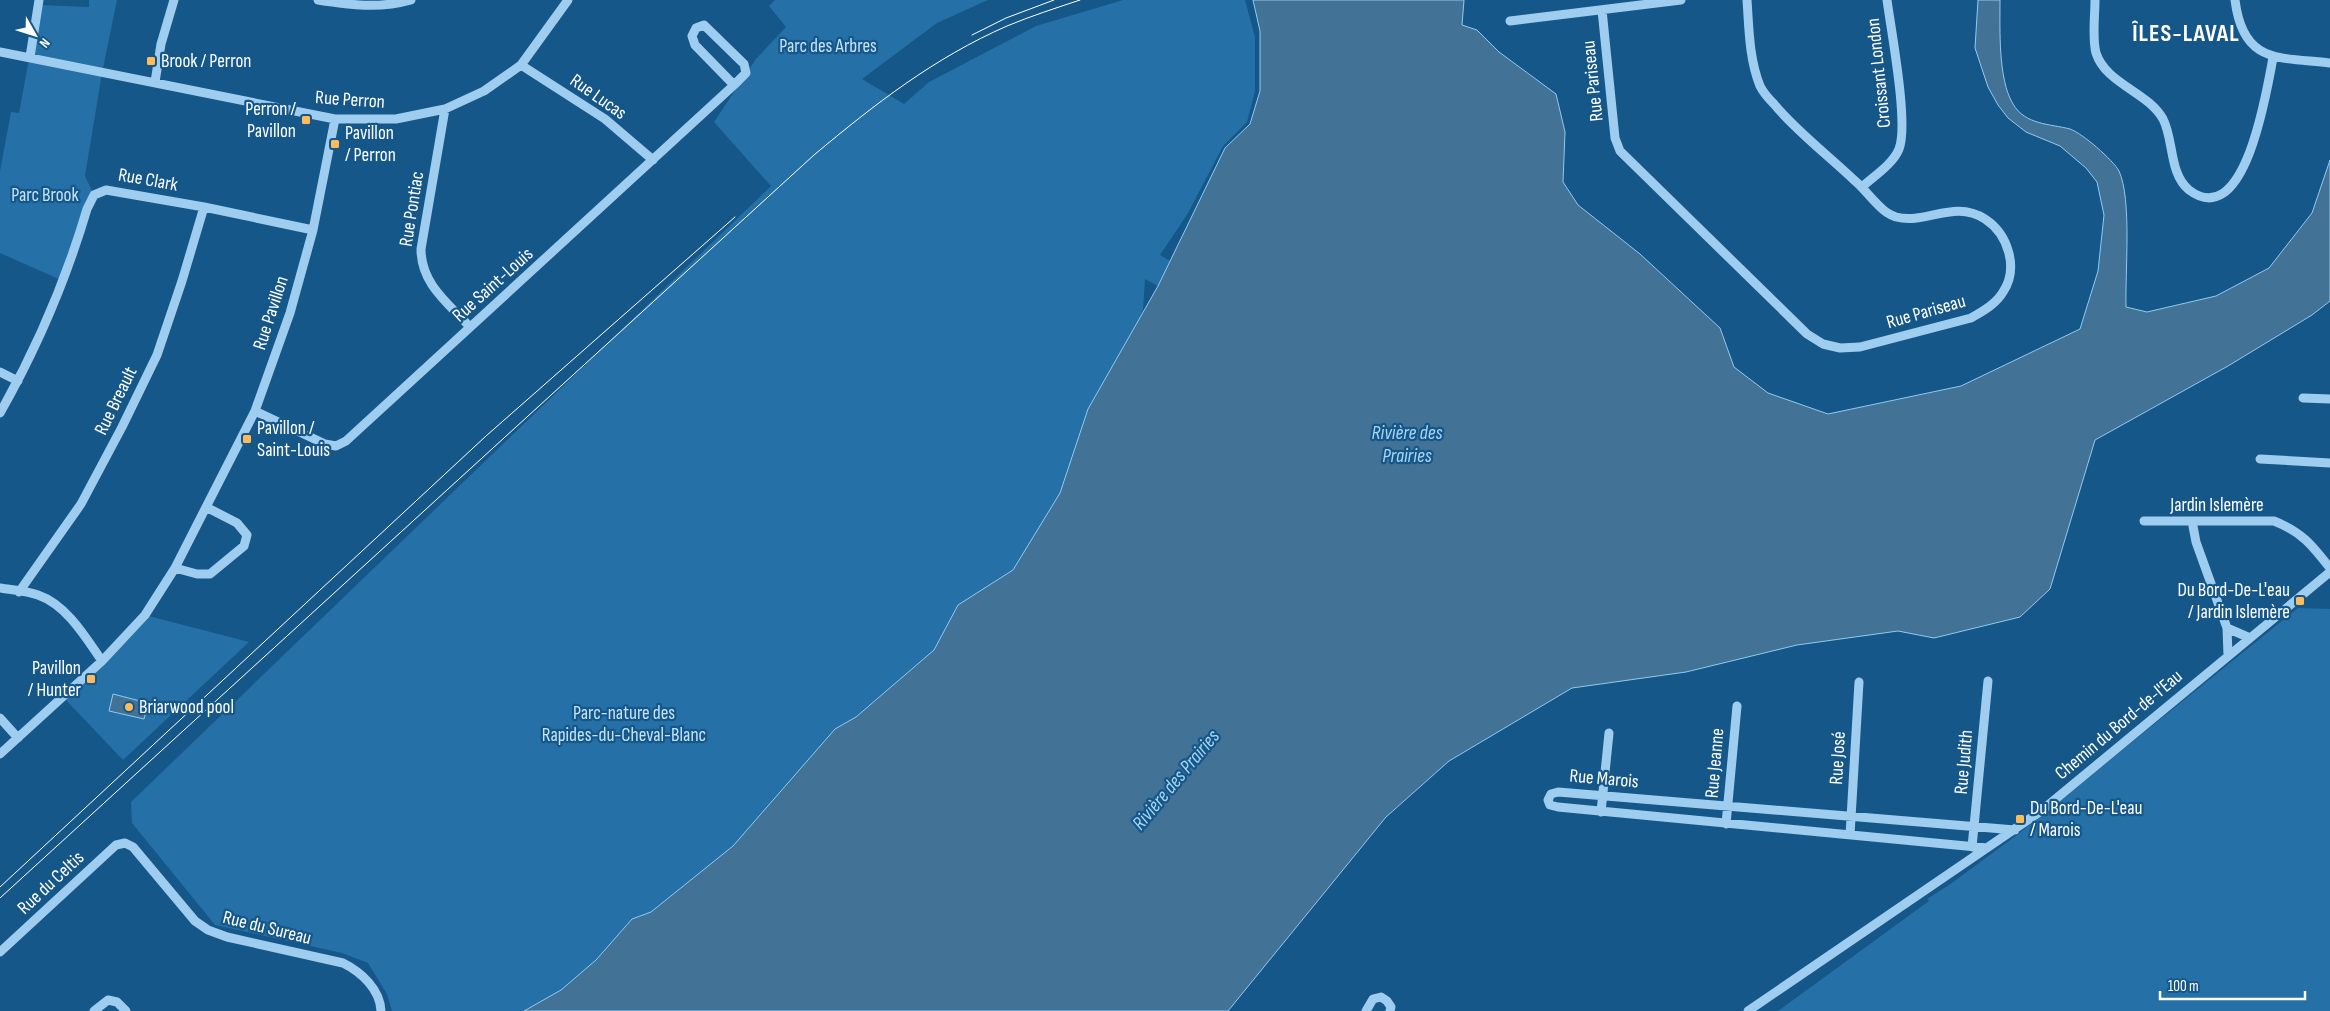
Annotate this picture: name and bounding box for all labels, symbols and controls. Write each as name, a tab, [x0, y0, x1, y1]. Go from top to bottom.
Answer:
north arrow	[10, 10, 60, 60]
street label: Croissant London	[1862, 17, 1896, 129]
district label: ÎLES-LAVAL	[2131, 19, 2240, 48]
text: N	[36, 35, 54, 51]
park label: Parc des Arbres	[779, 35, 877, 58]
street label: Rue Pariseau	[1577, 39, 1609, 123]
place label: Brook / Perron	[161, 50, 251, 73]
marker: Brook / Perron	[145, 55, 157, 67]
street label: Rue Lucas	[565, 69, 631, 125]
street label: Rue Perron	[314, 86, 386, 114]
place label: Perron / Pavillon	[245, 98, 296, 143]
marker: Perron / Pavillon	[300, 114, 312, 126]
place label: Pavillon / Perron	[345, 122, 396, 167]
marker: Pavillon / Perron	[329, 138, 341, 150]
street label: Rue Clark	[116, 163, 180, 197]
street label: Rue Pontiac	[395, 170, 429, 248]
park label: Parc Brook	[11, 184, 79, 207]
street label: Rue Saint-Louis	[448, 243, 538, 327]
street label: Rue Pavillon	[248, 273, 294, 353]
street label: Rue Pariseau	[1884, 290, 1968, 334]
street label: Rue Breault	[90, 363, 142, 439]
place label: Pavillon / Saint-Louis	[257, 417, 330, 462]
water label: Rivière des Prairies	[1372, 421, 1442, 468]
marker: Pavillon / Saint-Louis	[241, 433, 253, 445]
street label: Jardin Islemère	[2169, 494, 2264, 517]
place label: Du Bord-De-L'eau / Jardin Islemère	[2177, 579, 2290, 624]
marker: Du Bord-De-L'eau / Jardin Islemère	[2294, 595, 2306, 607]
place label: Pavillon / Hunter	[28, 657, 82, 702]
street label: Chemin du Bord-de-l'Eau	[2051, 665, 2187, 785]
marker: Pavillon / Hunter	[85, 673, 97, 685]
place label: Briarwood pool	[139, 696, 234, 719]
marker: Briarwood pool	[123, 701, 135, 713]
park label: Parc-nature des Rapides-du-Cheval-Blanc	[542, 702, 706, 747]
water label: Rivière des Prairies	[1127, 725, 1225, 835]
street label: Rue Jeanne	[1700, 727, 1730, 799]
street label: Rue Judith	[1950, 729, 1978, 795]
street label: Rue José	[1825, 731, 1851, 785]
street label: Rue Marois	[1568, 765, 1640, 793]
place label: Du Bord-De-L'eau / Marois	[2030, 797, 2143, 842]
marker: Du Bord-De-L'eau / Marois	[2014, 813, 2026, 825]
street label: Rue du Celtis	[13, 846, 89, 920]
street label: Rue du Sureau	[220, 906, 314, 950]
scale bar	[2160, 968, 2305, 1000]
text: 100 m	[2168, 977, 2199, 996]

